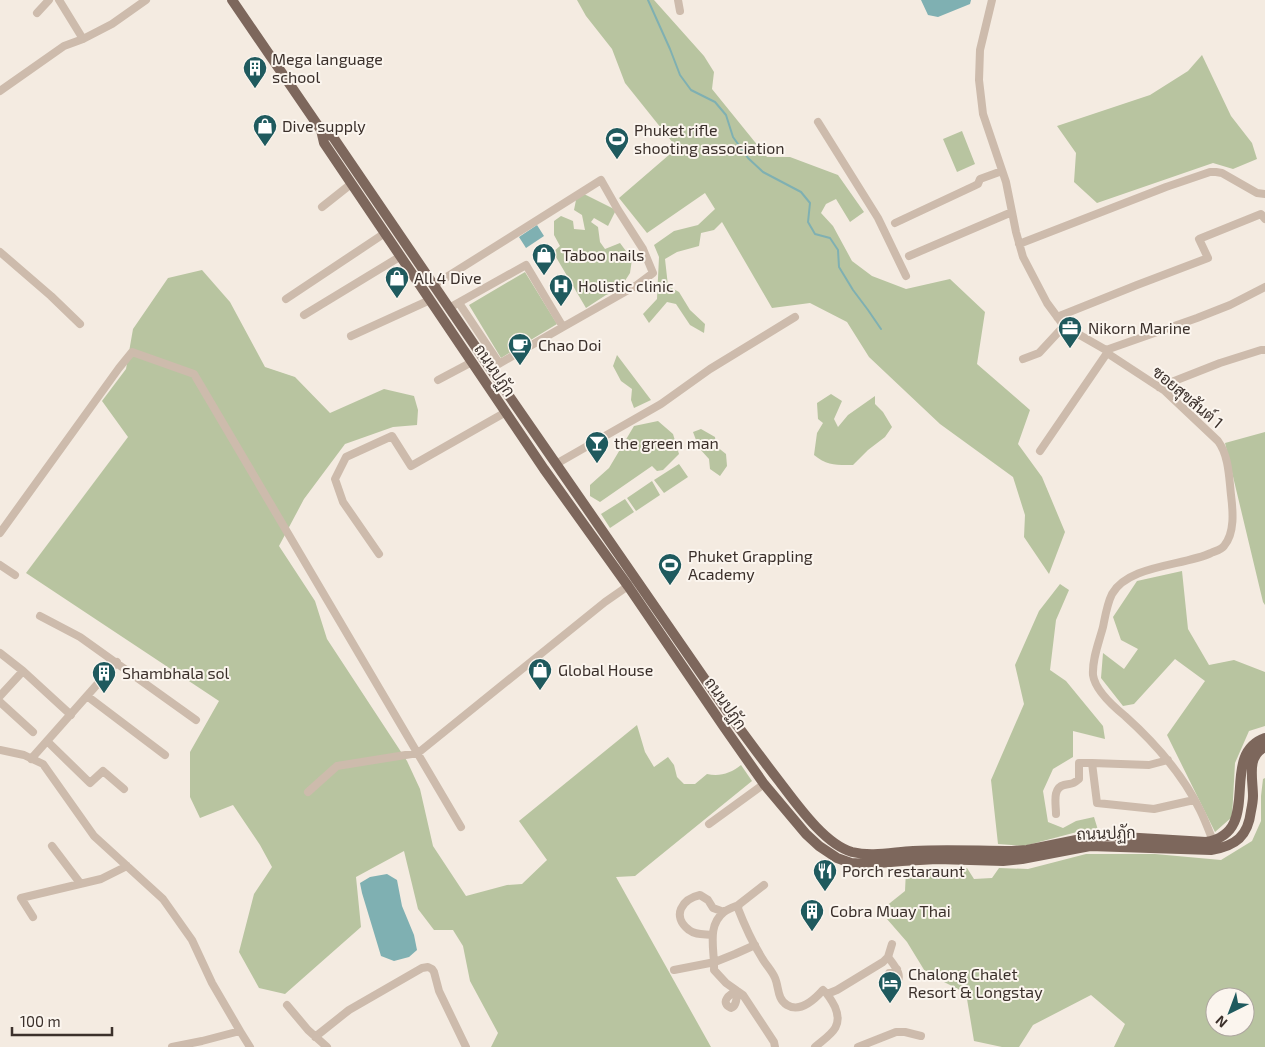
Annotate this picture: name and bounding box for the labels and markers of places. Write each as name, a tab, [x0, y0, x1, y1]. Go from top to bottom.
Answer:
place label: Mega language school	[272, 49, 383, 86]
building icon: Mega language school	[242, 55, 268, 89]
shop icon: Dive supply	[252, 113, 278, 147]
place label: Dive supply	[282, 116, 366, 135]
place label: Phuket rifle shooting association	[634, 120, 785, 157]
sports icon: Phuket rifle shooting association	[604, 126, 630, 160]
shop icon: Taboo nails	[531, 242, 557, 276]
place label: Taboo nails	[562, 245, 644, 264]
shop icon: All 4 Dive	[384, 265, 410, 299]
place label: All 4 Dive	[414, 268, 482, 287]
hospital icon: Holistic clinic	[548, 273, 574, 307]
place label: Holistic clinic	[578, 276, 674, 295]
office icon: Nikorn Marine	[1057, 315, 1083, 349]
place label: Nikorn Marine	[1088, 318, 1191, 337]
cafe icon: Chao Doi	[507, 332, 533, 366]
place label: Chao Doi	[538, 335, 602, 354]
bar icon: the green man	[584, 430, 610, 464]
place label: the green man	[614, 433, 719, 452]
place label: Phuket Grappling Academy	[688, 546, 813, 583]
sports icon: Phuket Grappling Academy	[657, 552, 683, 586]
shop icon: Global House	[527, 657, 553, 691]
building icon: Shambhala sol	[91, 660, 117, 694]
place label: Global House	[558, 660, 653, 679]
place label: Shambhala sol	[122, 663, 230, 682]
restaurant icon: Porch restaraunt	[812, 858, 838, 892]
place label: Porch restaraunt	[842, 861, 965, 880]
building icon: Cobra Muay Thai	[799, 898, 825, 932]
place label: Cobra Muay Thai	[830, 901, 951, 920]
place label: Chalong Chalet Resort & Longstay	[908, 964, 1043, 1001]
hotel icon: Chalong Chalet Resort & Longstay	[877, 970, 903, 1004]

